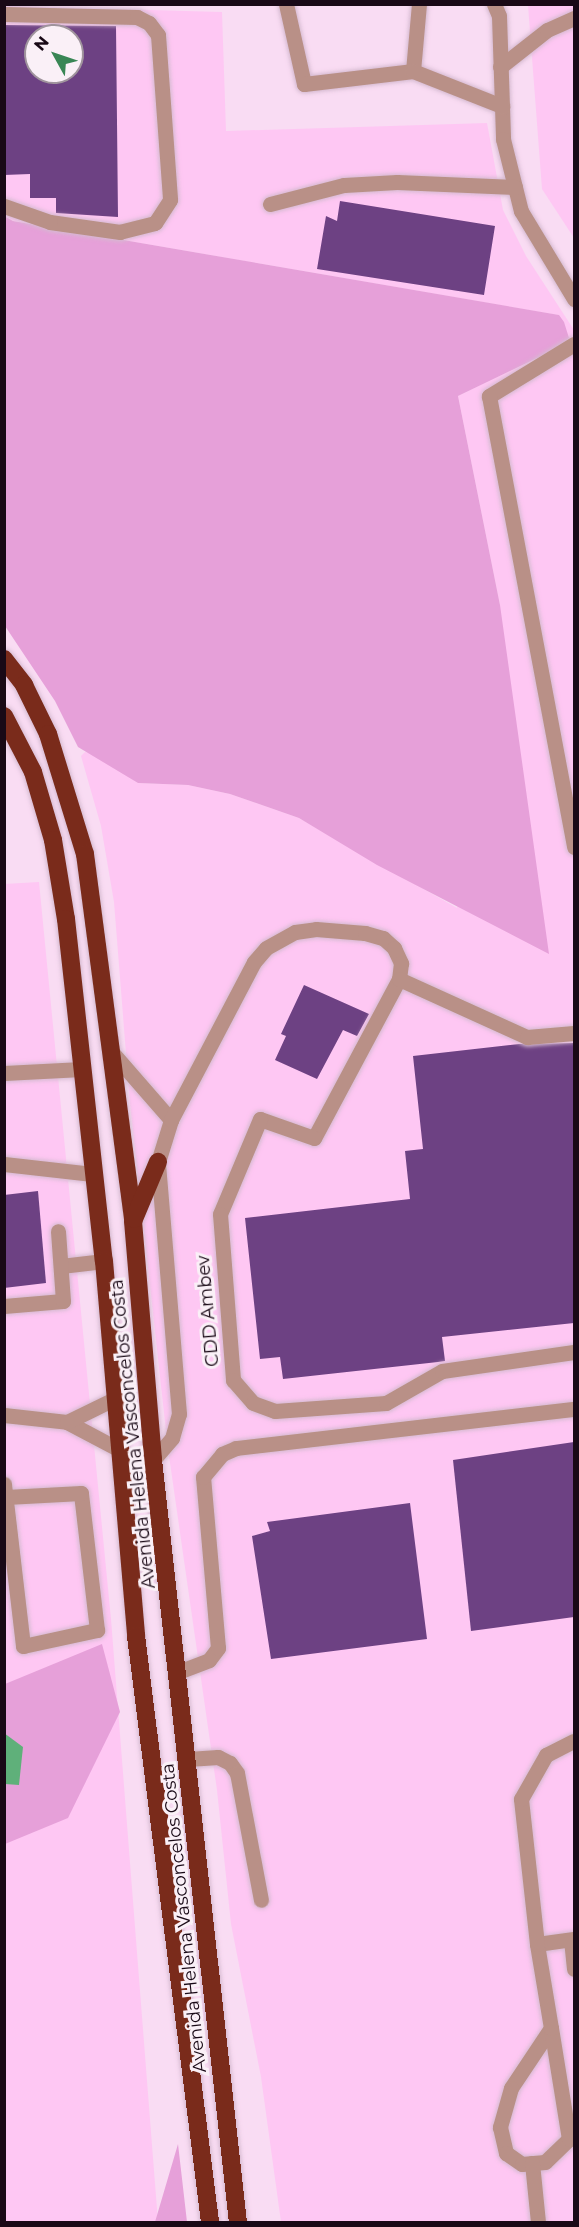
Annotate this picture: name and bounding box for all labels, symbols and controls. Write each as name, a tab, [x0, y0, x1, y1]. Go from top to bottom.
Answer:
north arrow	[24, 24, 84, 84]
text: N	[30, 32, 53, 54]
street label: CDD Ambev	[192, 1254, 224, 1368]
street label: Avenida Helena Vasconcelos Costa	[106, 1278, 160, 1590]
street label: Avenida Helena Vasconcelos Costa	[157, 1762, 211, 2074]

